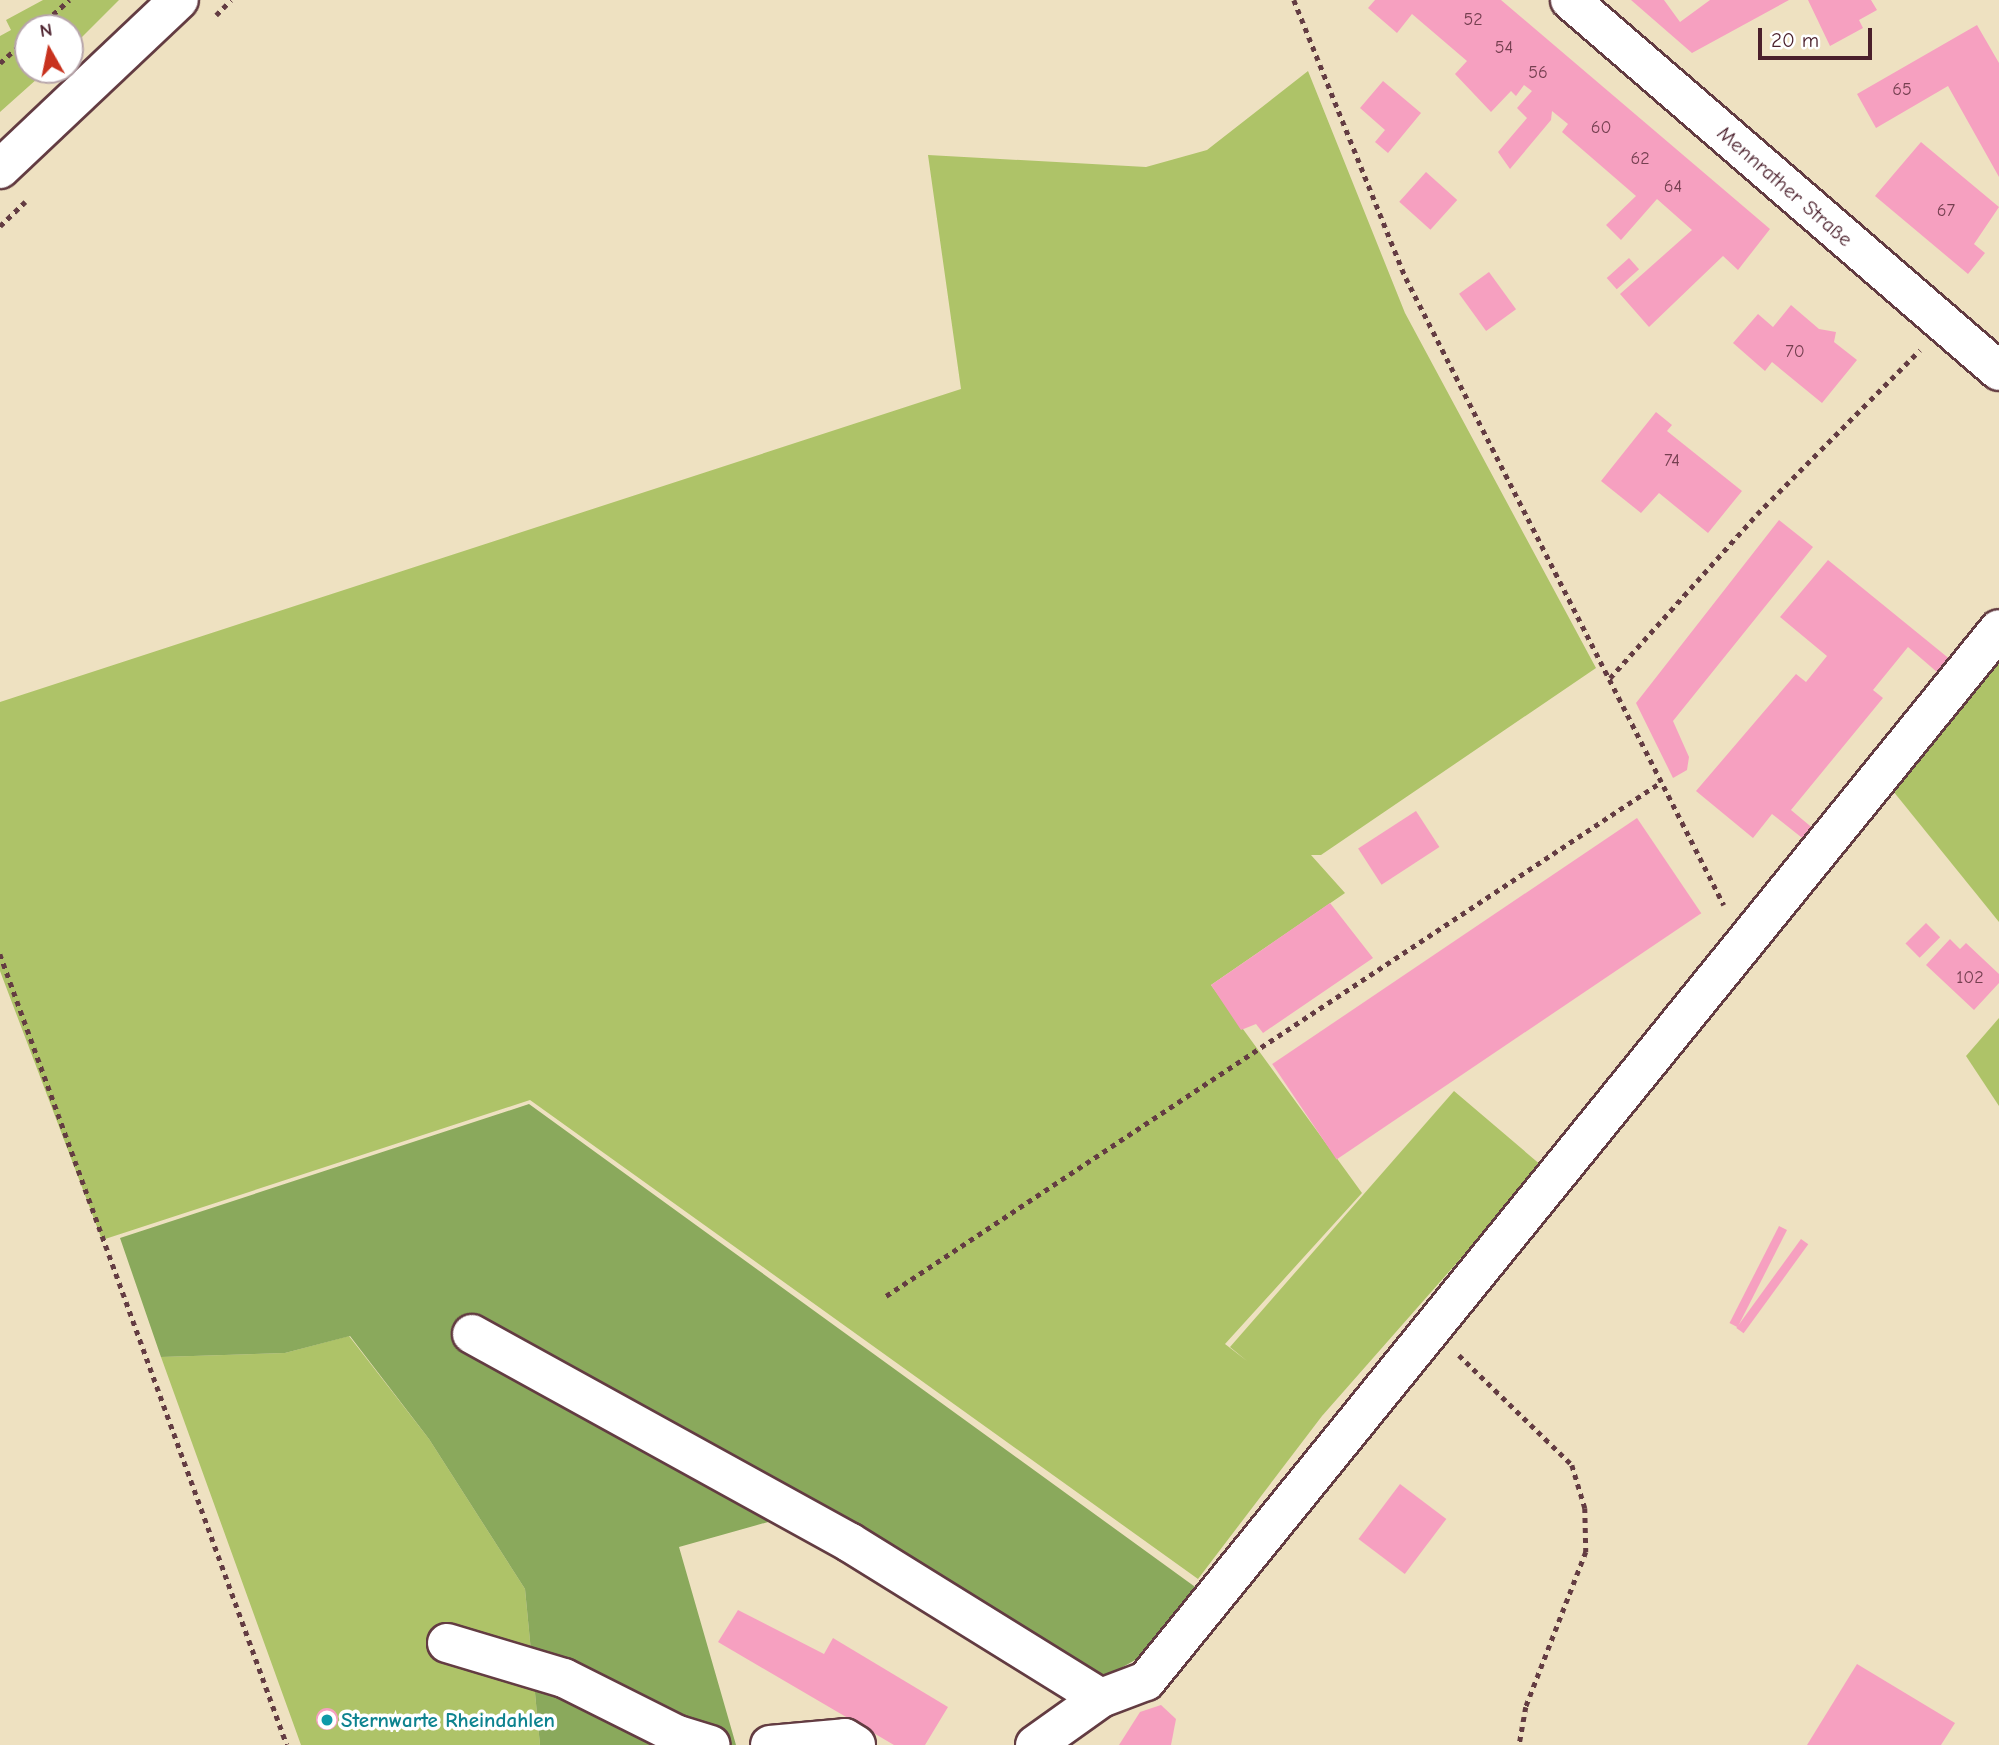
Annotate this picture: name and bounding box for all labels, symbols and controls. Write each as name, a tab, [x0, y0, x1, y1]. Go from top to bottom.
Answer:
house number: 52	[1463, 9, 1483, 31]
north arrow	[14, 14, 84, 84]
scale bar	[1761, 14, 1875, 58]
text: N	[38, 18, 54, 42]
text: 20 m	[1771, 28, 1819, 52]
house number: 54	[1495, 37, 1513, 59]
house number: 56	[1528, 62, 1548, 84]
house number: 65	[1892, 79, 1912, 101]
house number: 60	[1591, 117, 1611, 139]
street label: Mennrather Straße	[1712, 120, 1858, 252]
house number: 62	[1630, 148, 1650, 170]
house number: 64	[1664, 176, 1682, 198]
house number: 67	[1937, 200, 1955, 222]
house number: 70	[1785, 341, 1805, 363]
house number: 74	[1664, 450, 1680, 472]
house number: 102	[1956, 967, 1984, 989]
place label: Sternwarte Rheindahlen	[341, 1707, 555, 1733]
marker: Sternwarte Rheindahlen	[319, 1712, 335, 1728]

